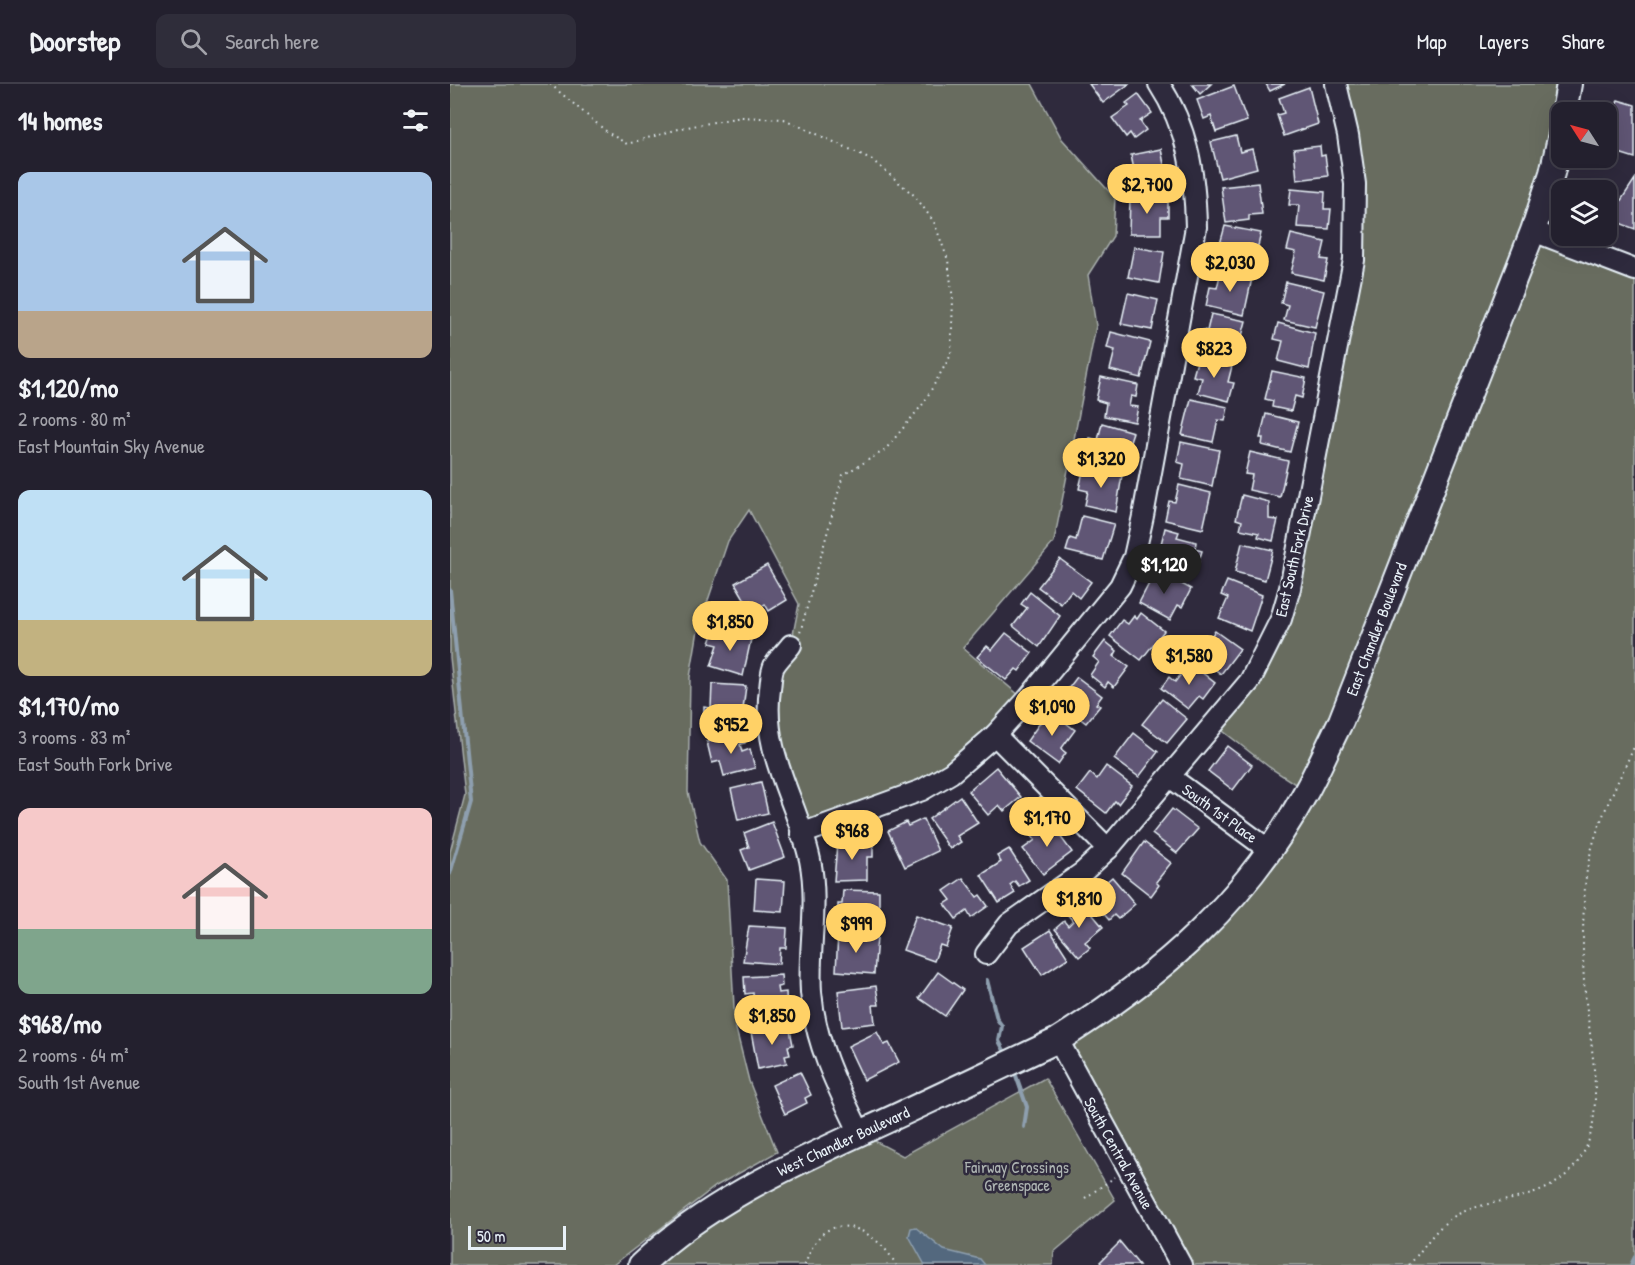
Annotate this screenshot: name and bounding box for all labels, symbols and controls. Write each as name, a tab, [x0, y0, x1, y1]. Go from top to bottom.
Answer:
search box	[156, 14, 576, 68]
text: Doorstep	[30, 22, 120, 60]
icon: search	[177, 25, 210, 58]
text: Search here	[225, 26, 319, 56]
text: Map	[1417, 27, 1446, 56]
text: Layers	[1479, 27, 1529, 56]
text: Share	[1562, 27, 1605, 56]
north arrow	[1551, 102, 1617, 168]
map controls	[1551, 102, 1617, 246]
text: 14 homes	[18, 103, 103, 138]
icon: filters	[399, 104, 432, 137]
pin: $2,700	[1098, 164, 1196, 215]
text: $2,700	[1121, 170, 1173, 197]
button: layers	[1551, 180, 1617, 246]
icon: home	[171, 211, 279, 319]
pin: $2,030	[1181, 242, 1279, 293]
text: $2,030	[1205, 248, 1255, 275]
pin: $823	[1178, 328, 1250, 379]
text: $823	[1195, 334, 1233, 361]
text: $1,120/mo	[18, 370, 118, 405]
text: 2 rooms · 80 m²	[18, 405, 131, 432]
text: East Mountain Sky Avenue	[18, 432, 205, 459]
pin: $1,320	[1052, 438, 1150, 489]
text: $1,320	[1077, 444, 1125, 471]
street label: East South Fork Drive	[1269, 493, 1319, 619]
icon: home	[171, 529, 279, 637]
pin: $1,120	[1115, 544, 1213, 595]
text: $1,120	[1140, 550, 1188, 577]
street label: East Chandler Boulevard	[1340, 559, 1412, 699]
pin: $1,850	[681, 601, 779, 652]
text: $1,850	[706, 607, 754, 634]
pin: $1,580	[1140, 635, 1238, 686]
text: $1,580	[1165, 641, 1213, 668]
pin: $1,090	[1003, 686, 1101, 737]
text: $1,170/mo	[18, 688, 119, 723]
text: $1,090	[1029, 692, 1075, 719]
pin: $952	[695, 704, 767, 755]
text: $952	[713, 710, 749, 737]
text: 3 rooms · 83 m²	[18, 723, 130, 750]
text: East South Fork Drive	[18, 750, 173, 777]
street label: South 1st Place	[1178, 778, 1263, 848]
pin: $1,170	[998, 797, 1096, 848]
text: $1,170	[1023, 803, 1071, 830]
pin: $968	[816, 810, 888, 861]
text: $968	[835, 816, 869, 843]
icon: home	[171, 847, 279, 955]
pin: $1,810	[1030, 878, 1128, 929]
text: $1,810	[1056, 884, 1102, 911]
pin: $999	[820, 903, 892, 954]
text: $999	[840, 909, 872, 936]
pin: $1,850	[723, 995, 821, 1046]
text: $1,850	[748, 1001, 796, 1028]
text: $968/mo	[18, 1006, 102, 1041]
text: 2 rooms · 64 m²	[18, 1041, 129, 1068]
text: South 1st Avenue	[18, 1068, 140, 1095]
street label: South Central Avenue	[1079, 1093, 1159, 1214]
street label: West Chandler Boulevard	[773, 1101, 913, 1181]
park label: Fairway Crossings Greenspace	[964, 1156, 1069, 1196]
scale bar	[468, 1223, 566, 1250]
text: 50 m	[477, 1225, 506, 1247]

